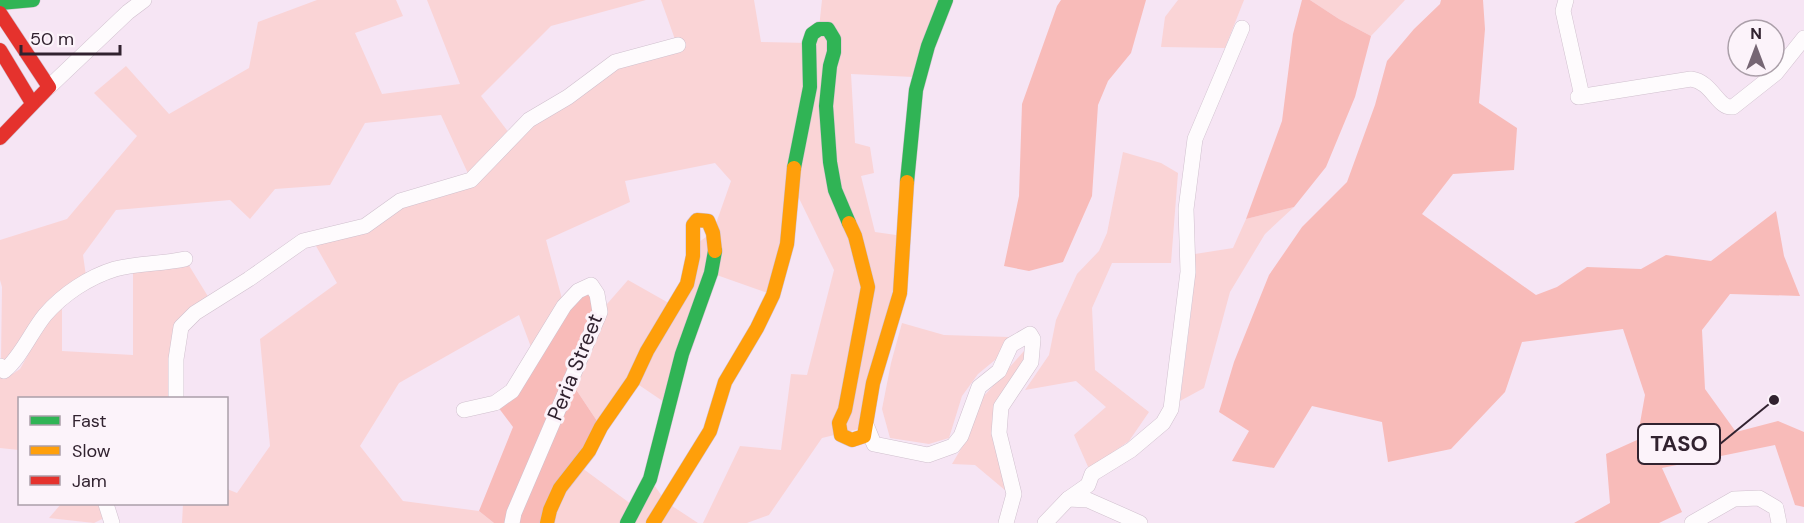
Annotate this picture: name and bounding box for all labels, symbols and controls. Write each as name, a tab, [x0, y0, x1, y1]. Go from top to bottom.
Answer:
scale bar	[21, 18, 120, 56]
north arrow	[1726, 18, 1786, 78]
text: N	[1750, 23, 1762, 44]
text: 50 m	[30, 27, 74, 51]
street label: Peria Street	[541, 309, 609, 425]
legend	[18, 397, 228, 505]
text: Fast	[72, 409, 107, 433]
callout: TASO	[1638, 424, 1720, 464]
text: TASO	[1650, 429, 1708, 458]
text: Slow	[72, 439, 111, 463]
text: Jam	[72, 469, 107, 493]

